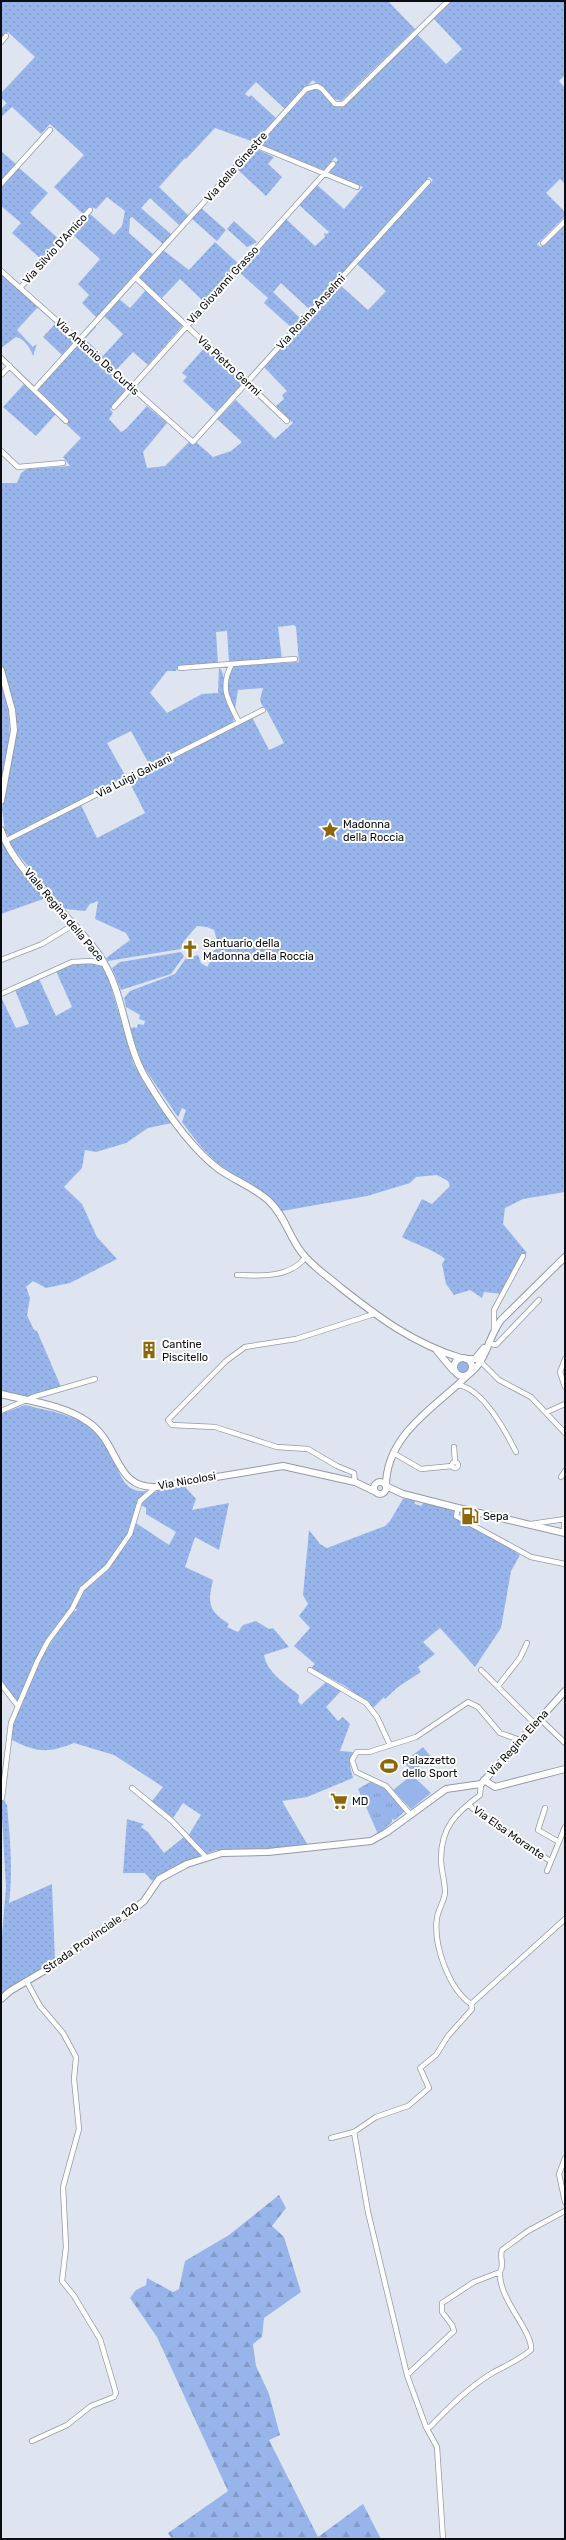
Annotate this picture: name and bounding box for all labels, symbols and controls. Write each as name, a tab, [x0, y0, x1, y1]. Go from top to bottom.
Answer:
street label: Via delle Ginestre	[202, 129, 270, 205]
street label: Via Silvio D'Amico	[20, 211, 90, 287]
street label: Via Giovanni Grasso	[184, 243, 262, 327]
street label: Via Rosina Anselmi	[274, 272, 348, 352]
street label: Via Antonio De Curtis	[52, 316, 142, 398]
street label: Via Pietro Germi	[195, 333, 263, 399]
street label: Via Luigi Galvani	[94, 751, 174, 801]
place label: Madonna della Roccia	[343, 818, 404, 844]
place icon: Madonna della Roccia	[320, 820, 340, 840]
street label: Viale Regina della Pace	[21, 866, 107, 964]
place label: Santuario della Madonna della Roccia	[203, 937, 314, 963]
church icon: Santuario della Madonna della Roccia	[180, 939, 200, 959]
place label: Cantine Piscitello	[162, 1338, 208, 1364]
building icon: Cantine Piscitello	[139, 1340, 159, 1360]
street label: Via Nicolosi	[157, 1470, 217, 1492]
fuel station icon: Sepa	[460, 1506, 480, 1526]
place label: Sepa	[483, 1510, 509, 1523]
street label: Via Regina Elena	[485, 1707, 551, 1779]
place label: Palazzetto dello Sport	[402, 1754, 458, 1780]
sports icon: Palazzetto dello Sport	[379, 1756, 399, 1776]
supermarket icon: MD	[329, 1791, 349, 1811]
place label: MD	[352, 1795, 368, 1808]
street label: Via Elsa Morante	[471, 1803, 547, 1863]
street label: Strada Provinciale 120	[41, 1900, 141, 1976]

